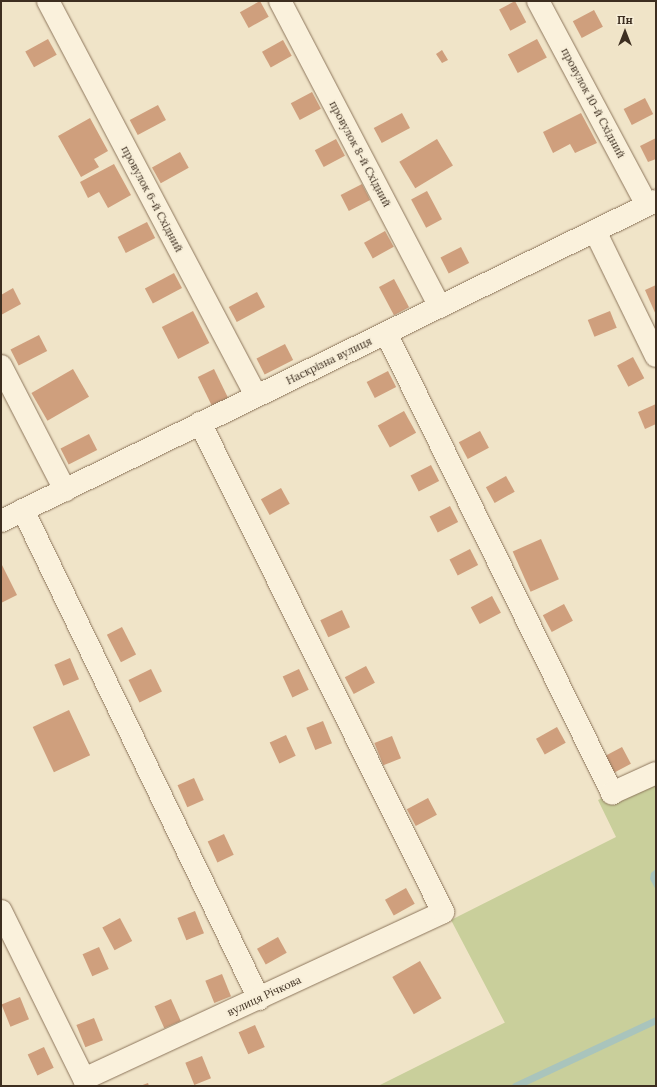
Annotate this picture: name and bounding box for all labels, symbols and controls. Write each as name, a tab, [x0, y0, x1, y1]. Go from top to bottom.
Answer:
north arrow	[605, 12, 645, 52]
text: Пн	[617, 13, 633, 27]
street label: провулок 10-й Східний	[558, 46, 628, 160]
street label: провулок 8-й Східний	[326, 99, 394, 209]
street label: провулок 6-й Східний	[118, 144, 186, 254]
street label: Наскрізна вулиця	[284, 335, 374, 387]
street label: вулиця Річкова	[225, 973, 303, 1019]

